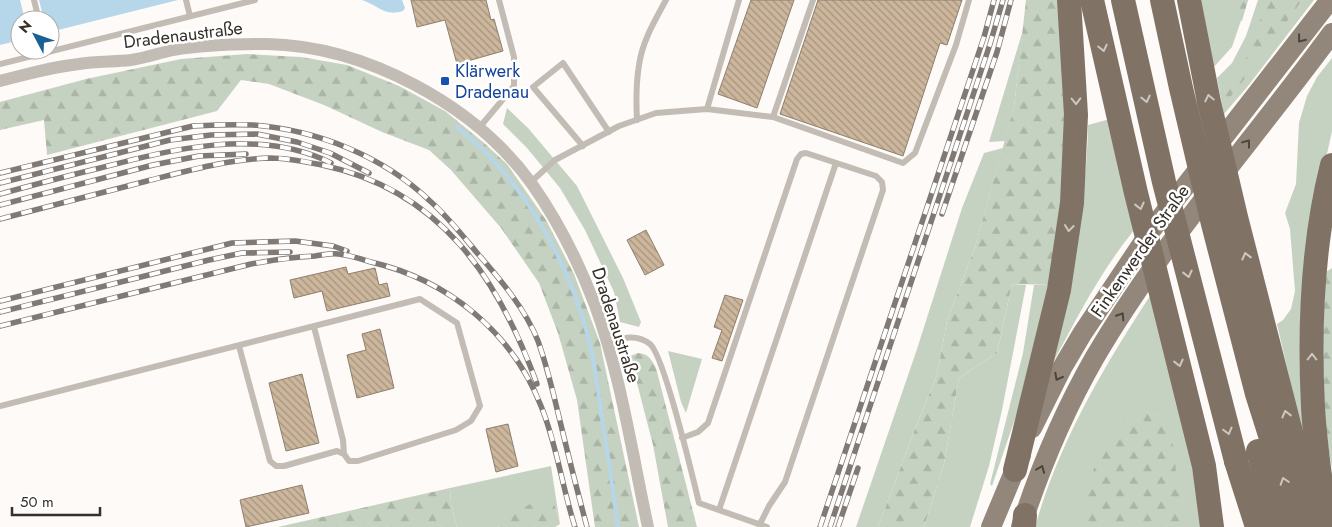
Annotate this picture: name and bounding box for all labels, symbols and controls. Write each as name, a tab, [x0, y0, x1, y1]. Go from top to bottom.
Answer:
north arrow	[10, 10, 60, 60]
street label: Dradenaustraße	[122, 15, 244, 55]
text: N	[14, 16, 36, 37]
one-way arrow	[1298, 33, 1307, 43]
one-way arrow	[1097, 43, 1108, 52]
place label: Klärwerk Dradenau	[455, 58, 529, 105]
marker: Klärwerk Dradenau	[439, 75, 451, 87]
one-way arrow	[1140, 94, 1150, 103]
one-way arrow	[1204, 94, 1214, 103]
one-way arrow	[1070, 97, 1081, 105]
one-way arrow	[1242, 140, 1250, 149]
street label: Finkenwerder Straße	[1085, 179, 1195, 323]
one-way arrow	[1134, 201, 1145, 210]
one-way arrow	[1064, 224, 1075, 232]
one-way arrow	[1241, 252, 1252, 261]
street label: Dradenaustraße	[585, 264, 647, 386]
one-way arrow	[1182, 269, 1192, 277]
one-way arrow	[1114, 313, 1124, 322]
one-way arrow	[1307, 352, 1318, 360]
one-way arrow	[1173, 359, 1184, 368]
one-way arrow	[1054, 371, 1064, 380]
one-way arrow	[1281, 409, 1292, 418]
one-way arrow	[1222, 427, 1233, 436]
one-way arrow	[1036, 466, 1046, 474]
one-way arrow	[1280, 477, 1290, 485]
scale bar	[12, 484, 100, 516]
text: 50 m	[20, 491, 54, 513]

